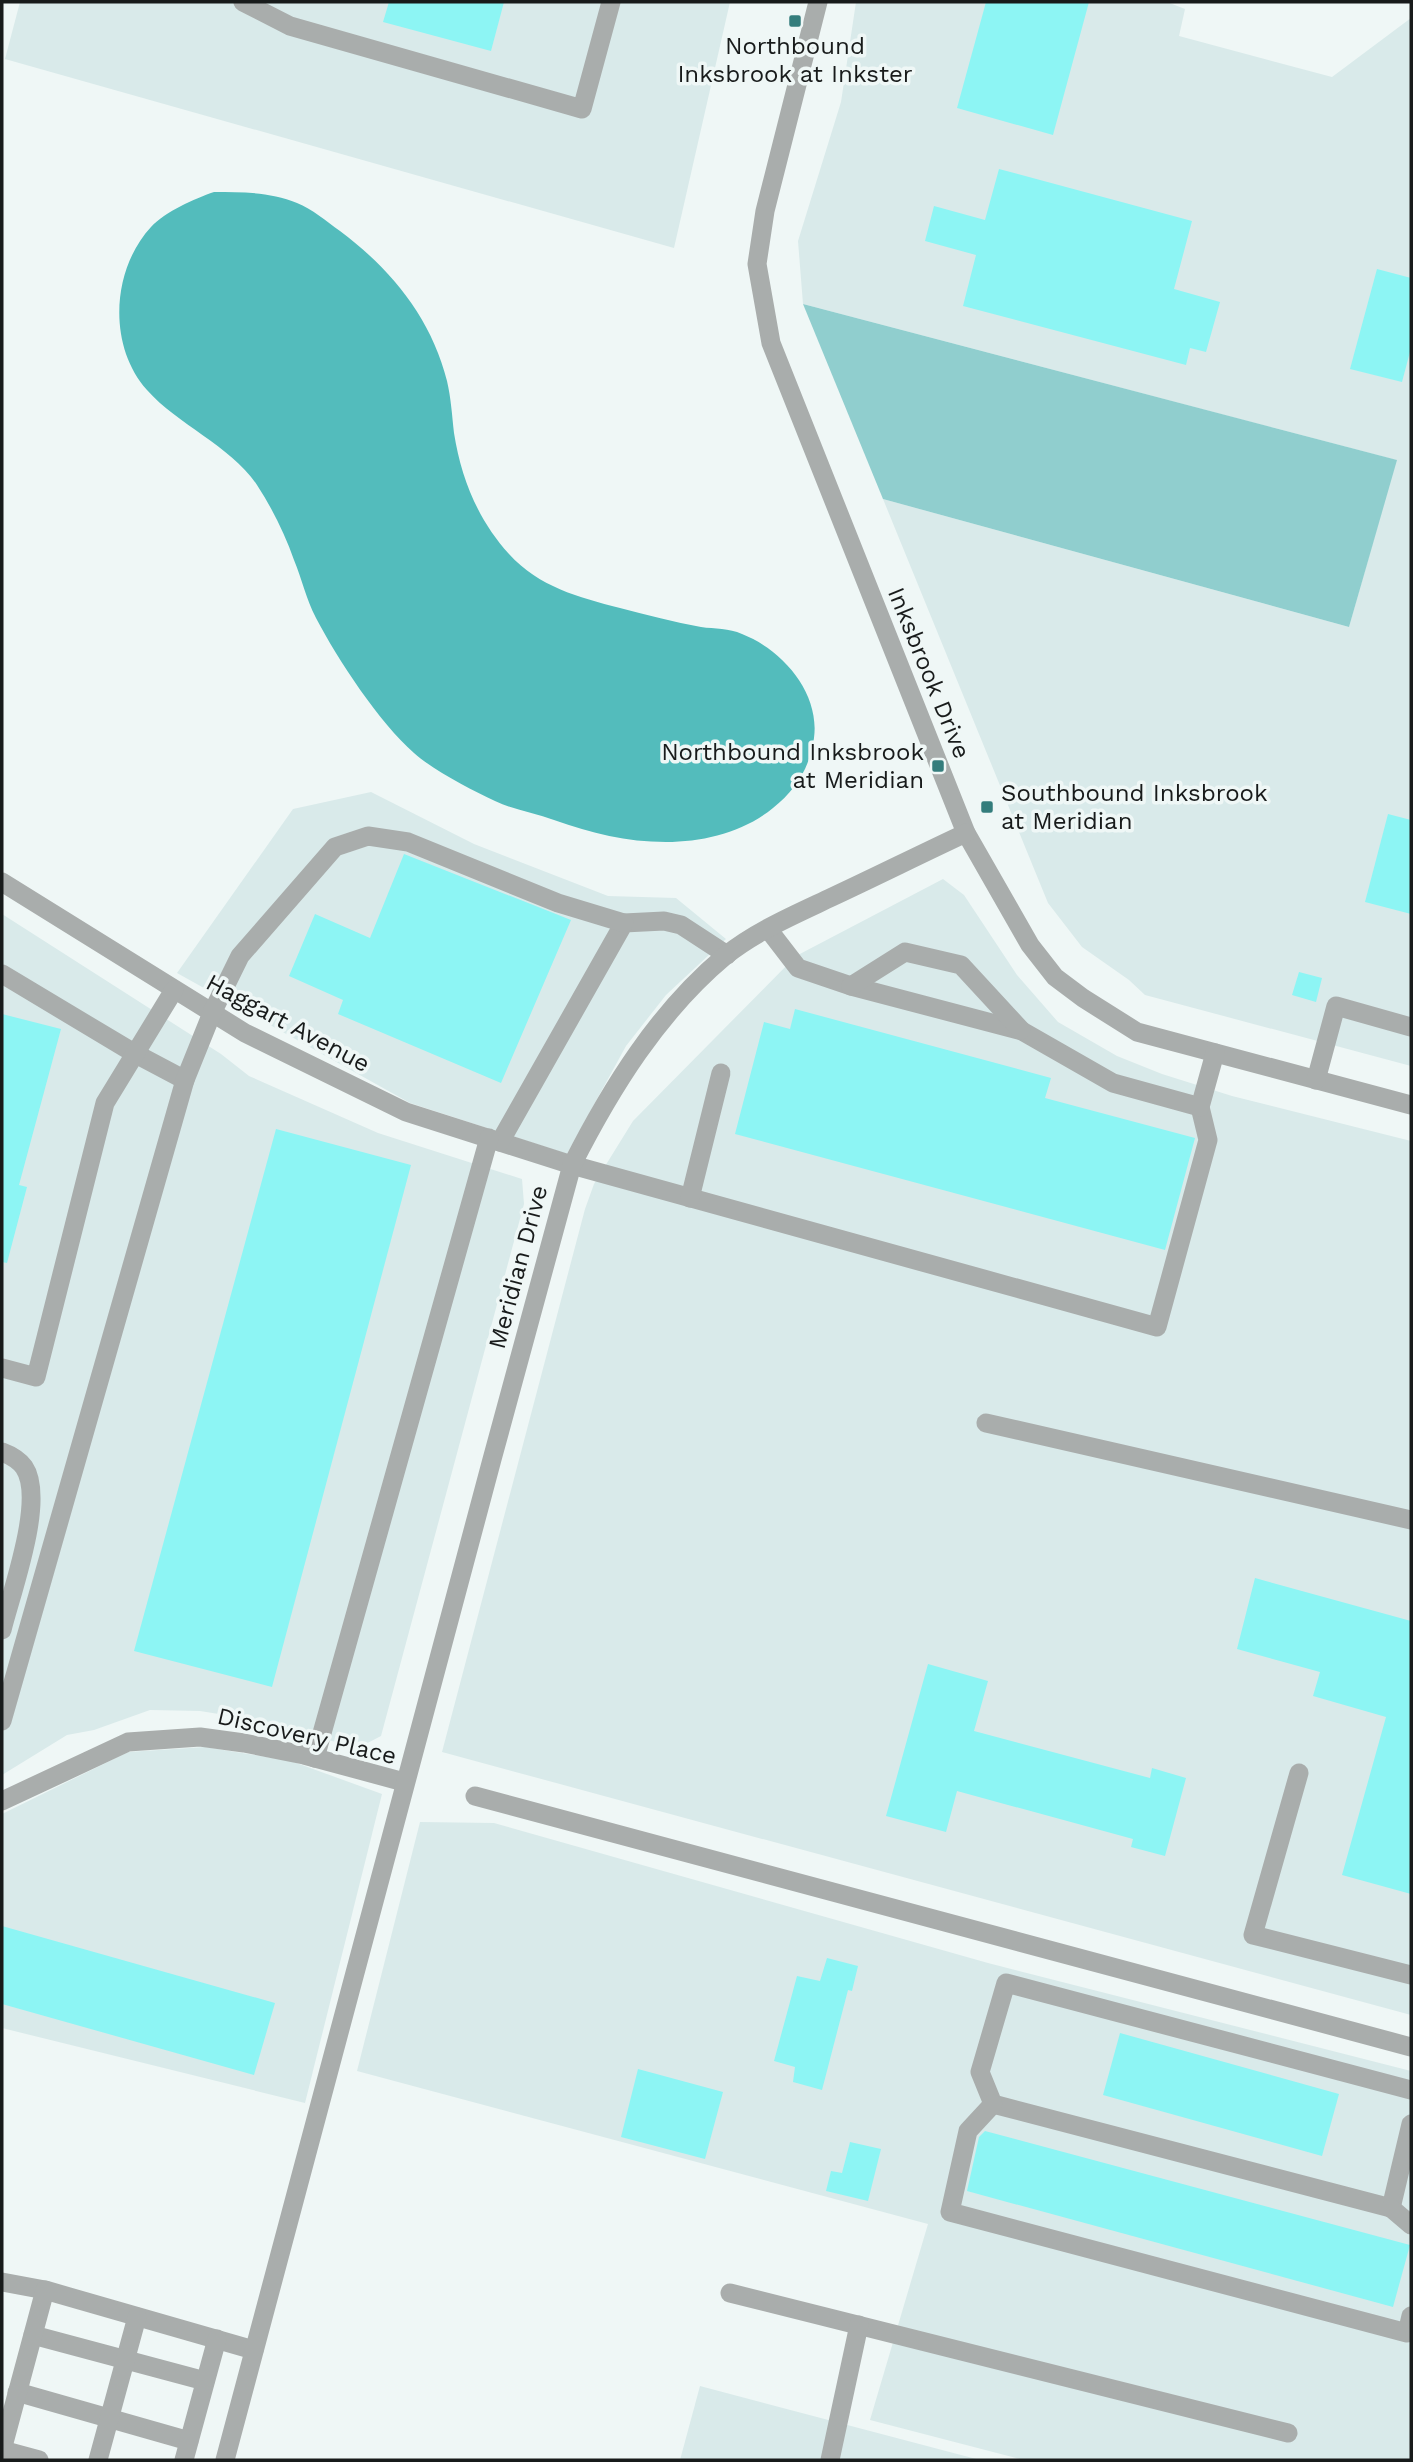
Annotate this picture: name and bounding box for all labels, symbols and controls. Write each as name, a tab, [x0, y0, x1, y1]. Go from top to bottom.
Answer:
marker: Northbound Inksbrook at Inkster	[787, 13, 803, 29]
place label: Northbound Inksbrook at Inkster	[677, 32, 913, 88]
street label: Inksbrook Drive	[882, 583, 976, 763]
place label: Northbound Inksbrook at Meridian	[661, 738, 924, 794]
marker: Northbound Inksbrook at Meridian	[930, 758, 946, 774]
place label: Southbound Inksbrook at Meridian	[1001, 779, 1268, 835]
marker: Southbound Inksbrook at Meridian	[979, 799, 995, 815]
street label: Haggart Avenue	[201, 968, 375, 1078]
street label: Meridian Drive	[483, 1182, 553, 1352]
street label: Discovery Place	[215, 1702, 399, 1770]

